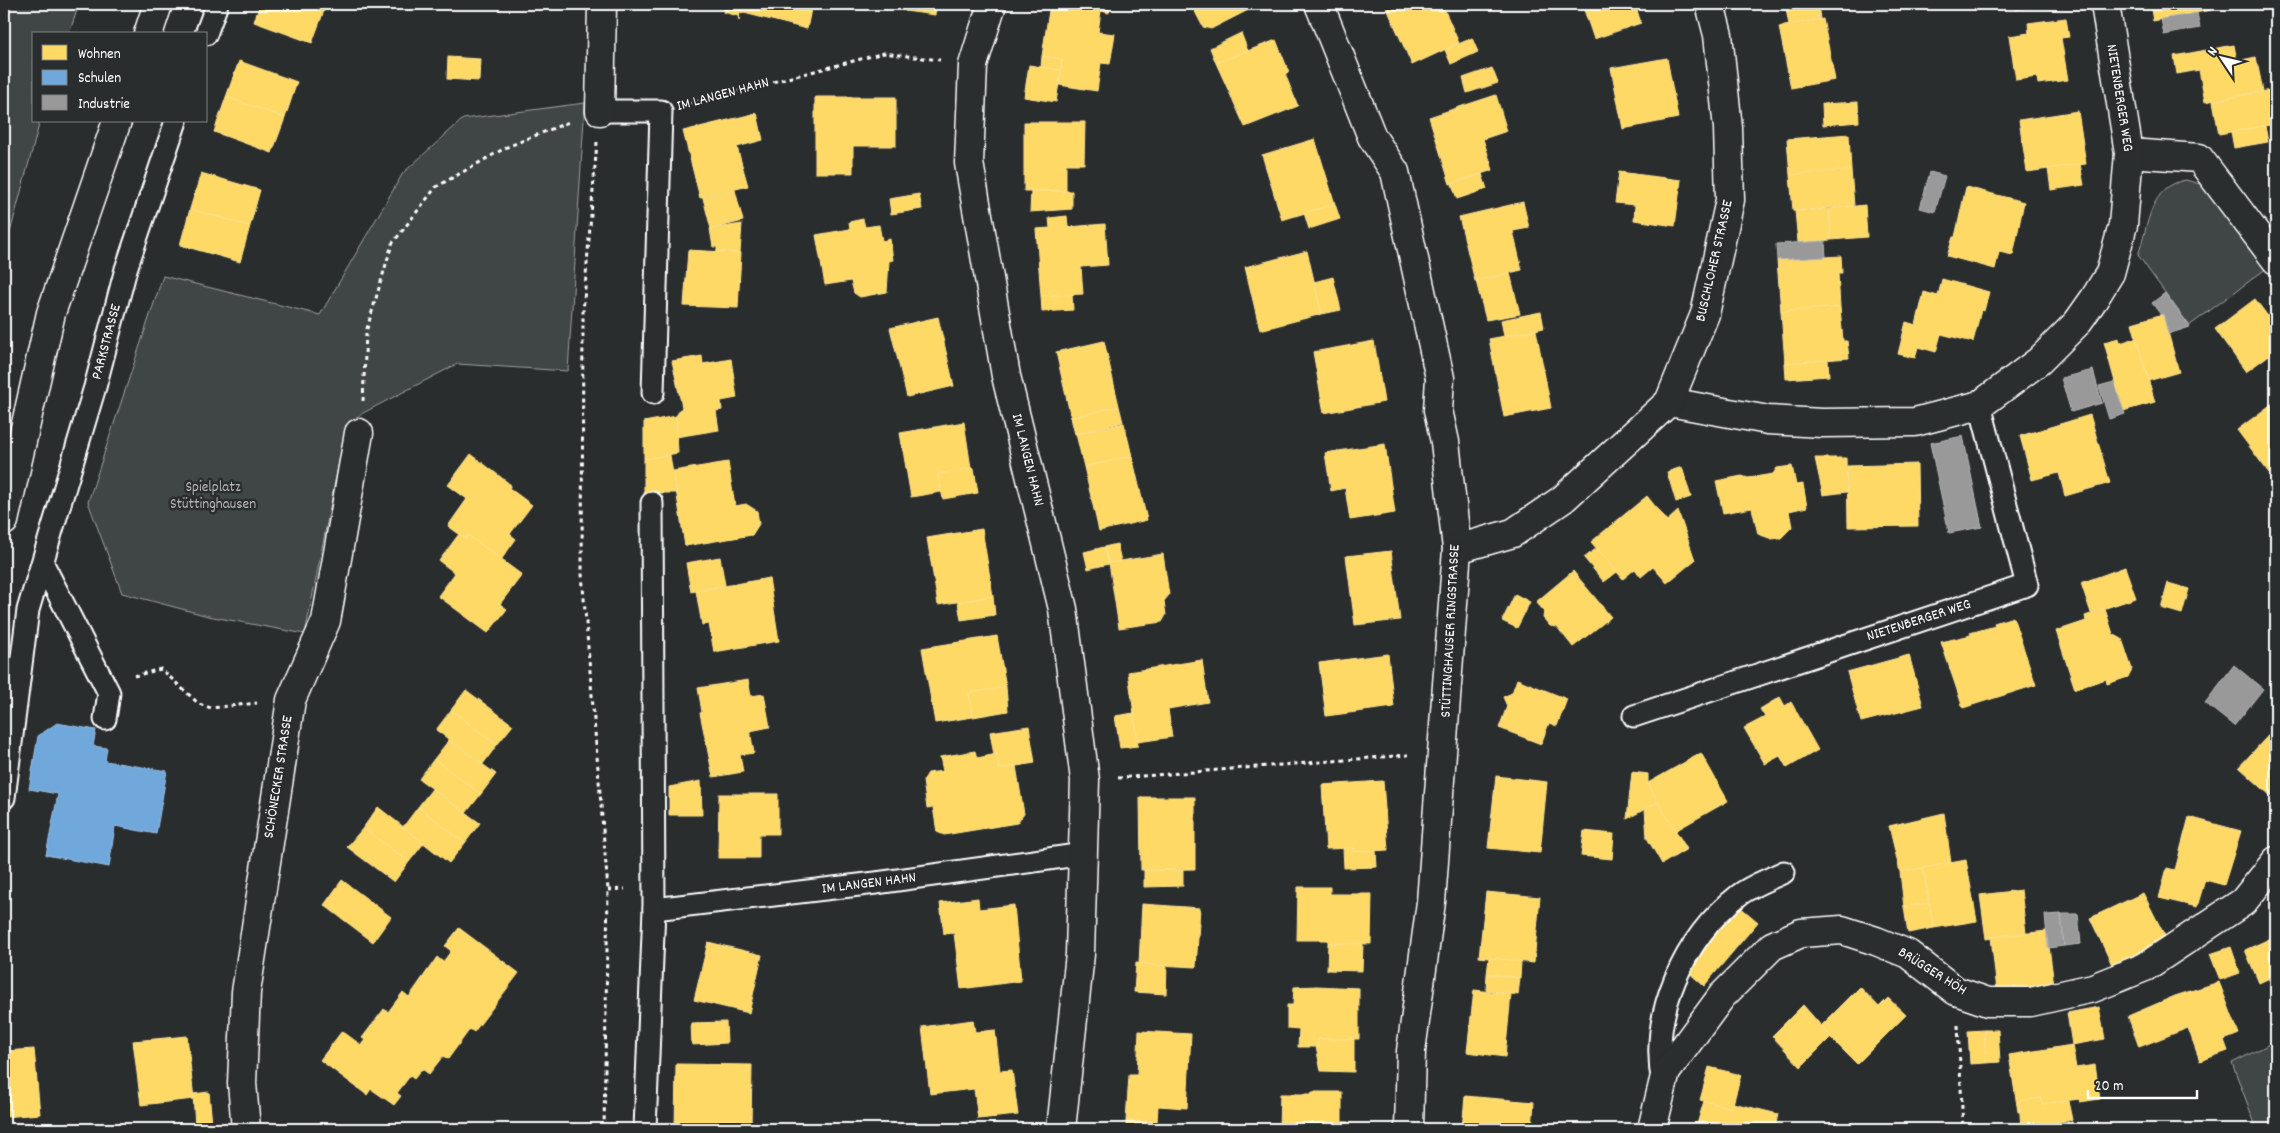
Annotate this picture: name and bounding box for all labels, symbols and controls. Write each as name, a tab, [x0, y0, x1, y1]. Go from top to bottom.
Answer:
legend	[32, 32, 208, 122]
north arrow	[2198, 32, 2248, 82]
street label: NIETENBERGER WEG	[2100, 43, 2138, 153]
text: N	[2203, 43, 2223, 60]
text: Wohnen	[78, 44, 121, 66]
text: Schulen	[78, 68, 121, 90]
street label: IM LANGEN HAHN	[674, 72, 772, 118]
text: Industrie	[78, 94, 130, 116]
street label: BUSCHLOHER STRASSE	[1690, 198, 1740, 324]
street label: PARKSTRASSE	[86, 302, 128, 382]
street label: IM LANGEN HAHN	[1005, 411, 1049, 509]
park label: Spielplatz Stüttinghausen	[170, 477, 256, 516]
street label: STÜTTINGHAUSER RINGSTRASSE	[1435, 544, 1467, 718]
street label: NIETENBERGER WEG	[1864, 594, 1974, 648]
street label: SCHÖNECKER STRASSE	[258, 714, 300, 840]
street label: IM LANGEN HAHN	[821, 867, 917, 901]
street label: BRÜGGER HÖH	[1893, 942, 1971, 1002]
scale bar	[2088, 1068, 2196, 1100]
text: 20 m	[2095, 1076, 2123, 1098]

